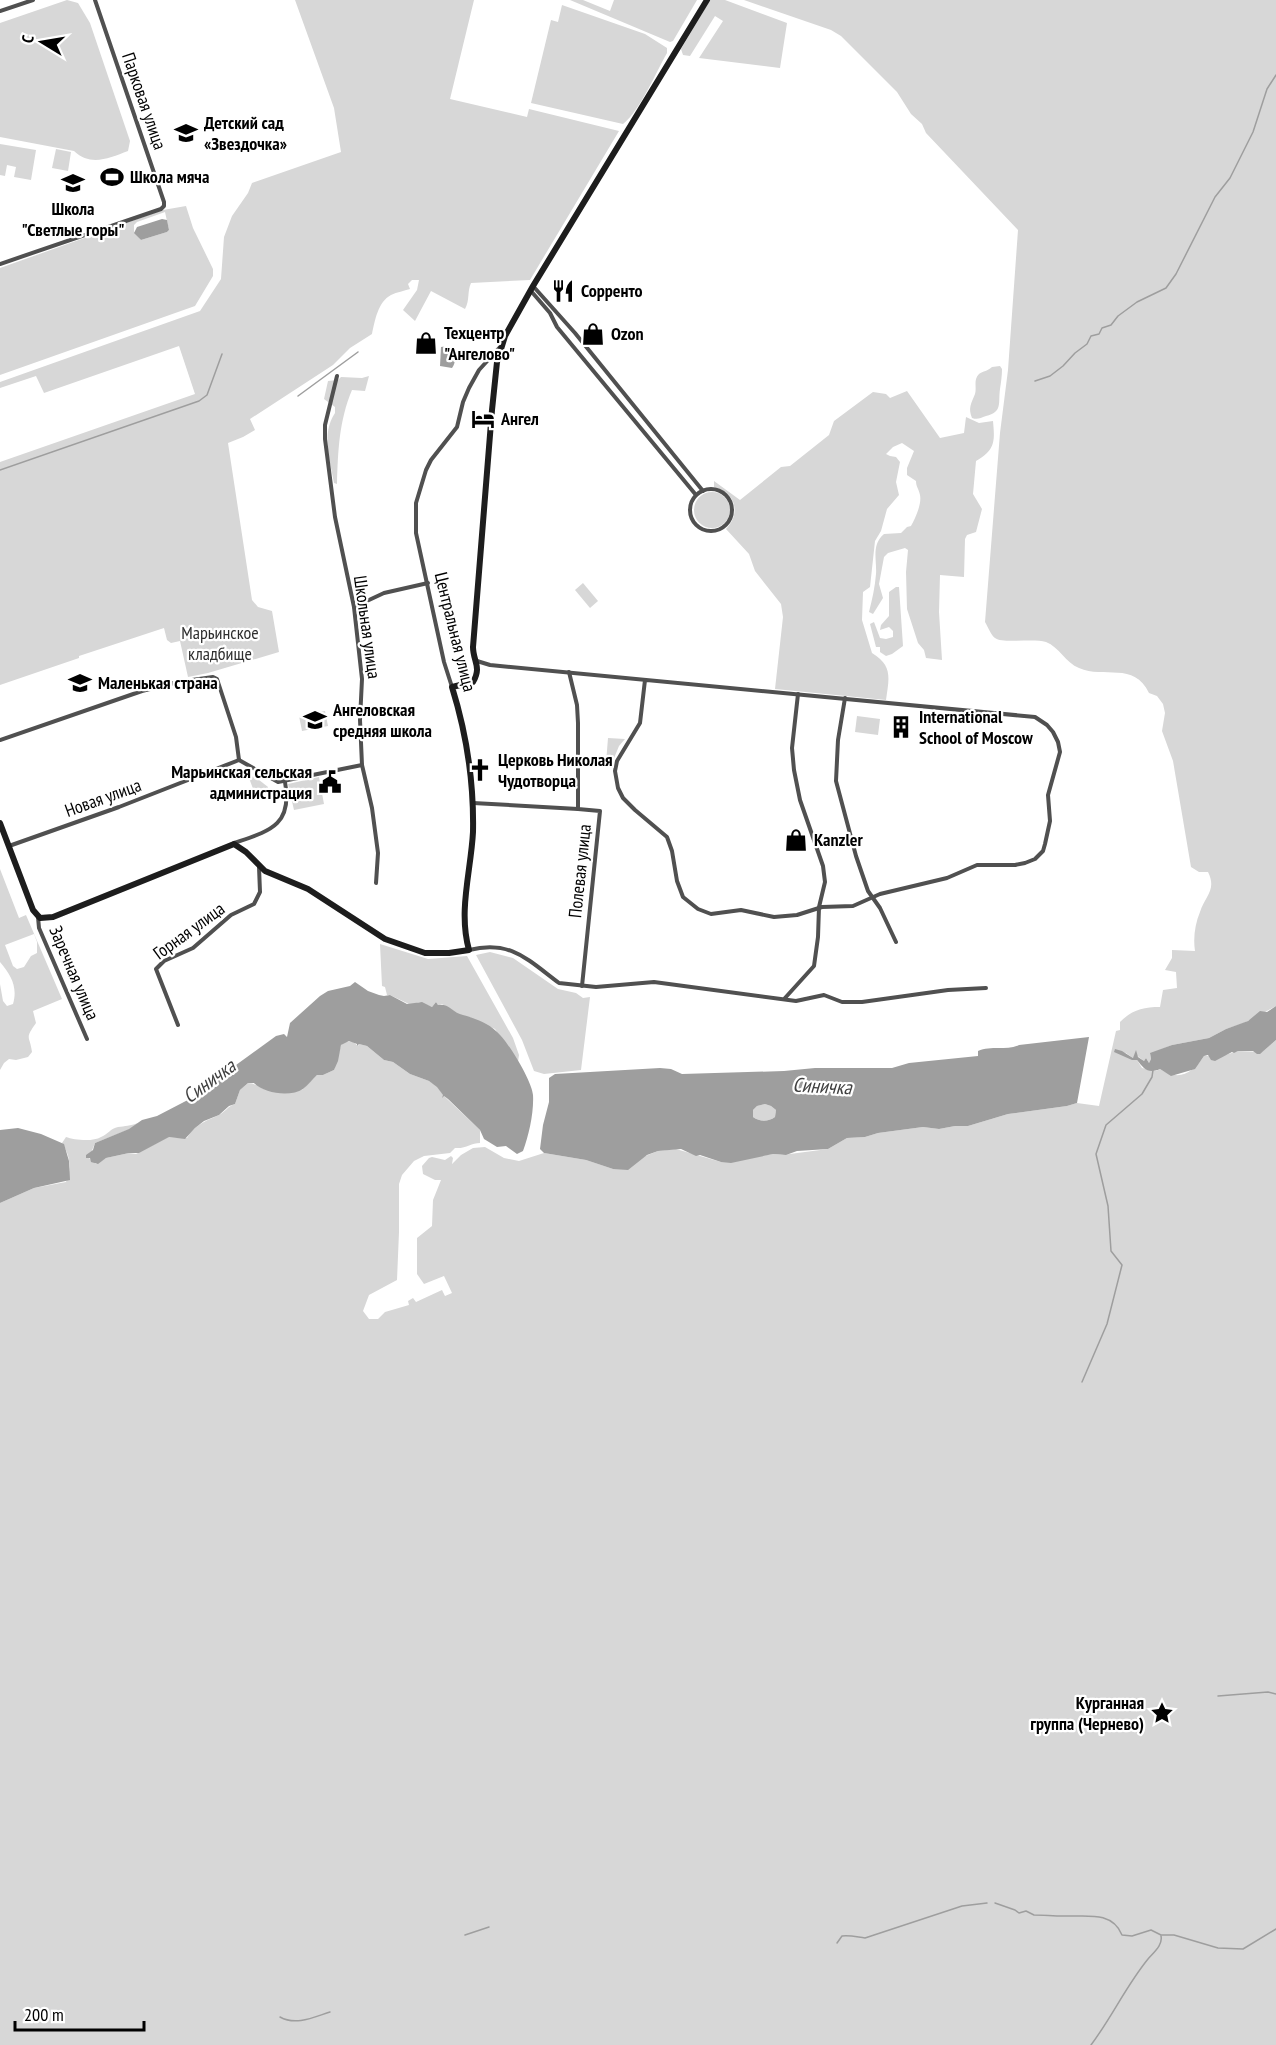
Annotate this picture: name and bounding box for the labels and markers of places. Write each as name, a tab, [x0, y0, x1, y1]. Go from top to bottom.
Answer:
place label: Детский сад «Звездочка»	[204, 111, 287, 155]
school or university icon: Детский сад «Звездочка»	[173, 120, 199, 146]
sports icon: Школа мяча	[99, 164, 125, 190]
place label: Школа мяча	[130, 165, 209, 188]
school or university icon: Школа "Светлые горы"	[60, 170, 86, 196]
place label: Школа "Светлые горы"	[21, 197, 125, 241]
restaurant icon: Сорренто	[550, 278, 576, 304]
place label: Сорренто	[581, 279, 643, 302]
place label: Техцентр "Ангелово"	[444, 321, 515, 365]
shop icon: Ozon	[580, 321, 606, 347]
place label: Ozon	[611, 322, 644, 345]
shop icon: Техцентр "Ангелово"	[413, 330, 439, 356]
hotel icon: Ангел	[470, 406, 496, 432]
place label: Ангел	[500, 407, 539, 430]
school or university icon: Маленькая страна	[67, 670, 93, 696]
place label: Маленькая страна	[98, 671, 218, 694]
place label: Ангеловская средняя школа	[332, 698, 432, 742]
place label: International School of Moscow	[919, 705, 1033, 749]
school or university icon: Ангеловская средняя школа	[302, 707, 328, 733]
building icon: International School of Moscow	[888, 714, 914, 740]
place label: Церковь Николая Чудотворца	[498, 748, 613, 792]
church icon: Церковь Николая Чудотворца	[467, 757, 493, 783]
place label: Марьинская сельская администрация	[171, 760, 312, 804]
public building icon: Марьинская сельская администрация	[317, 769, 343, 795]
shop icon: Kanzler	[783, 827, 809, 853]
place label: Kanzler	[814, 828, 864, 851]
place label: Курганная группа (Чернево)	[1030, 1691, 1144, 1735]
place icon: Курганная группа (Чернево)	[1149, 1700, 1175, 1726]

